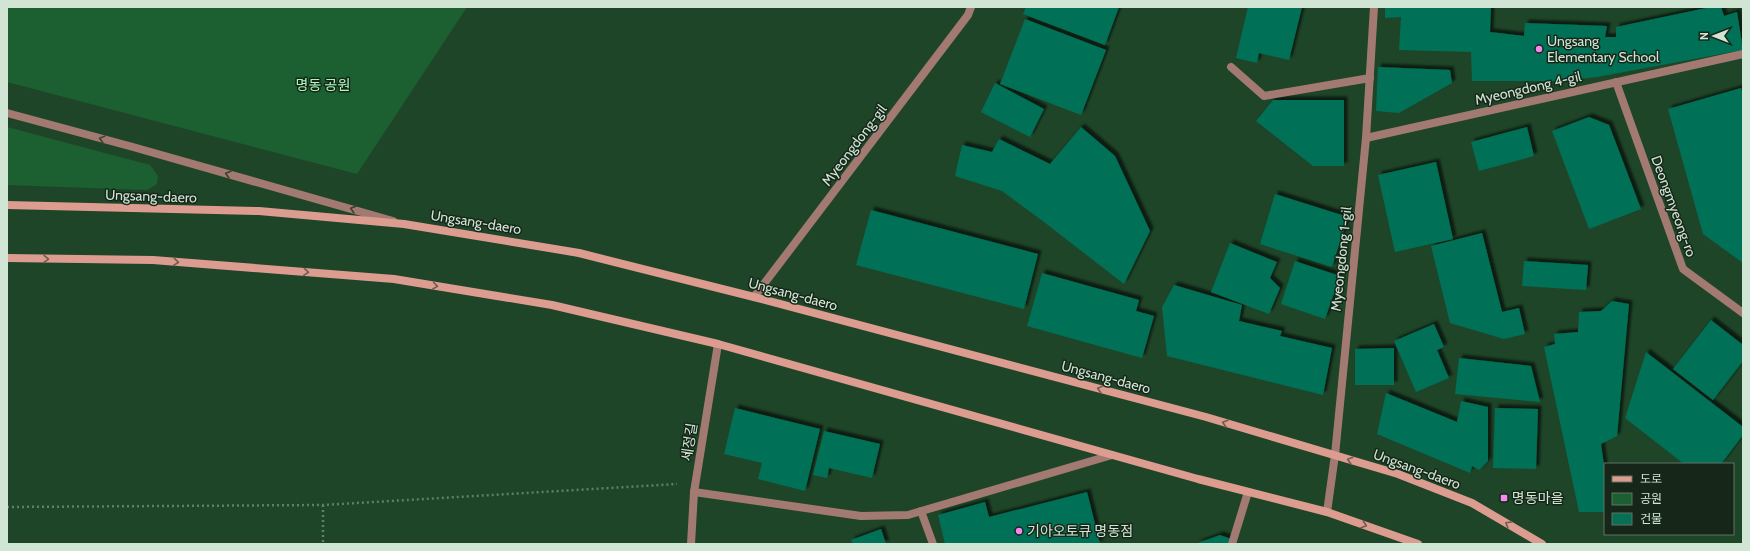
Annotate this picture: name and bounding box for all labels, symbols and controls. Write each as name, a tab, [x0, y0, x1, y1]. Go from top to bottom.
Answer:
north arrow	[1694, 16, 1734, 56]
place label: Ungsang Elementary School	[1547, 32, 1660, 66]
text: N	[1697, 32, 1711, 40]
marker: Ungsang Elementary School	[1534, 44, 1544, 54]
street label: Myeongdong 4-gil	[1473, 67, 1584, 109]
park label: 명동 공원	[296, 76, 350, 94]
street label: Myeongdong-gil	[818, 100, 891, 189]
one-way arrow	[99, 135, 106, 144]
street label: Deongmyeong-ro	[1647, 153, 1701, 259]
one-way arrow	[224, 170, 231, 179]
street label: Ungsang-daero	[105, 185, 197, 207]
street label: Myeongdong 1-gil	[1327, 205, 1356, 312]
one-way arrow	[349, 206, 356, 214]
street label: Ungsang-daero	[429, 206, 523, 238]
one-way arrow	[43, 254, 49, 263]
one-way arrow	[173, 258, 179, 267]
one-way arrow	[302, 268, 309, 277]
street label: Ungsang-daero	[746, 273, 840, 315]
one-way arrow	[432, 281, 438, 290]
street label: Ungsang-daero	[1059, 356, 1153, 398]
one-way arrow	[1096, 385, 1103, 394]
one-way arrow	[1222, 419, 1229, 428]
street label: 세정길	[677, 422, 701, 462]
street label: Ungsang-daero	[1371, 445, 1463, 493]
one-way arrow	[1346, 456, 1353, 465]
legend	[1604, 463, 1734, 535]
text: 도로	[1640, 471, 1662, 486]
place label: 명동마을	[1512, 489, 1564, 507]
text: 공원	[1640, 491, 1662, 506]
marker: 명동마을	[1499, 493, 1509, 503]
text: 건물	[1640, 511, 1662, 526]
one-way arrow	[1360, 520, 1367, 528]
place label: 기아오토큐 명동점	[1027, 522, 1133, 540]
one-way arrow	[1505, 522, 1512, 529]
marker: 기아오토큐 명동점	[1014, 526, 1024, 536]

